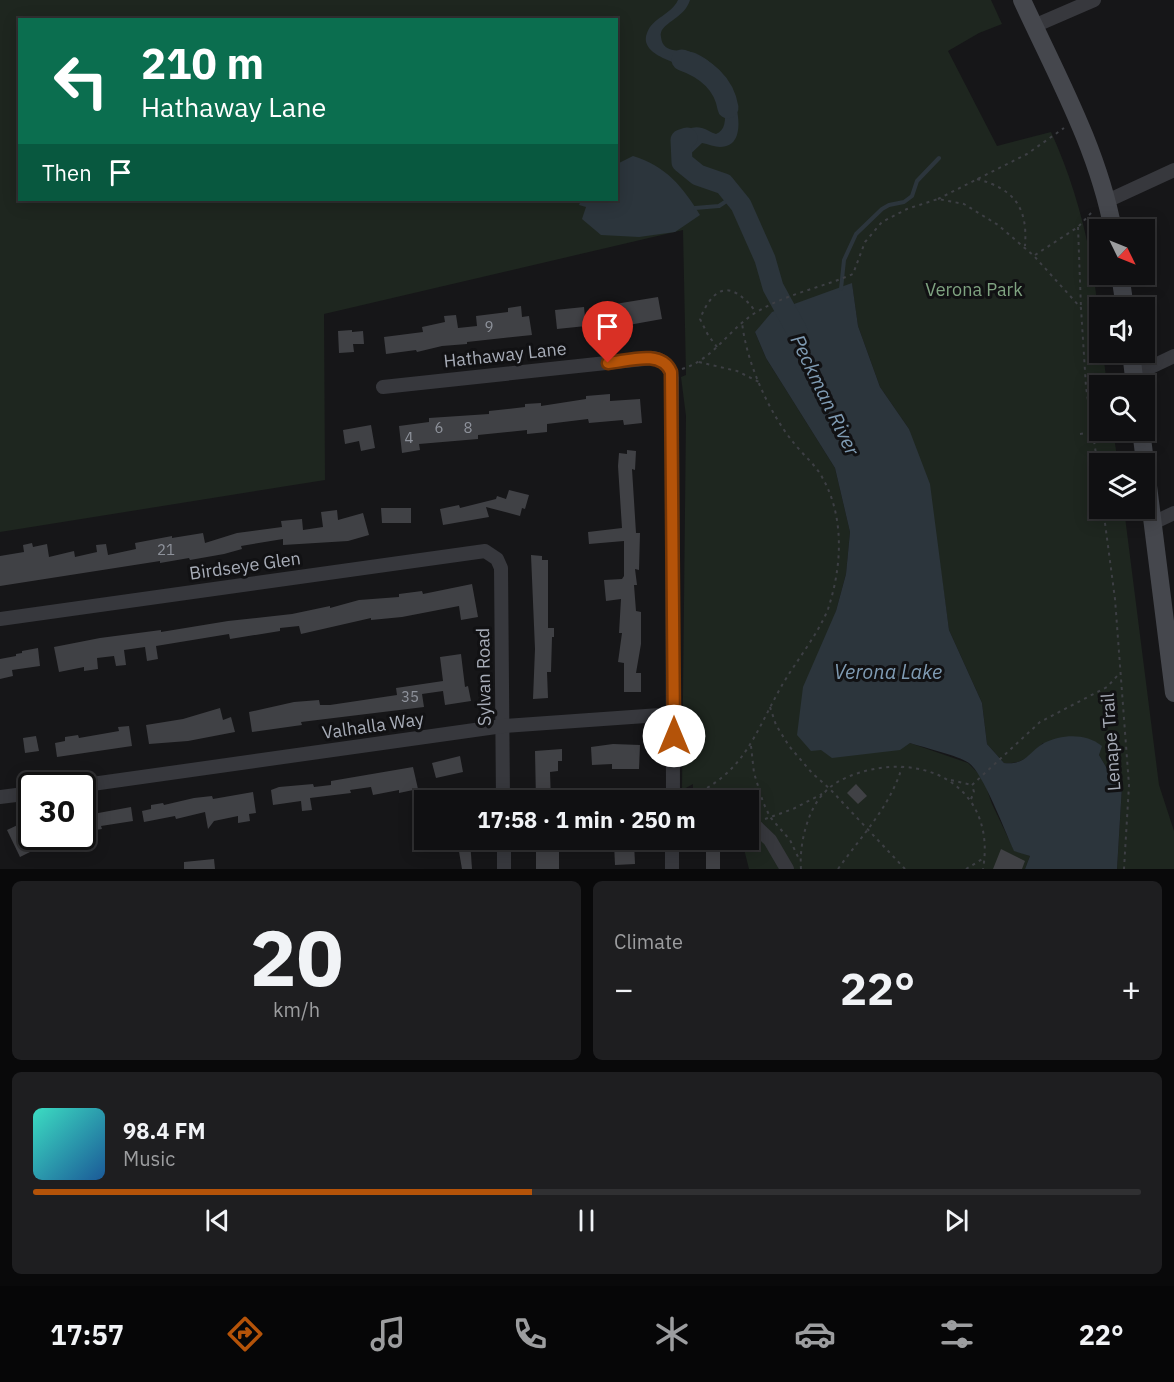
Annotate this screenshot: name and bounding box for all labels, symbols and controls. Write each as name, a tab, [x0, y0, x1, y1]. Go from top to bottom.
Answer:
text: 210 m	[141, 36, 264, 91]
icon: left	[42, 42, 120, 120]
text: Hathaway Lane	[141, 89, 326, 124]
icon: arrive	[104, 156, 137, 189]
text: Then	[42, 158, 92, 187]
north arrow	[1089, 219, 1155, 285]
map controls	[1089, 219, 1155, 519]
park label: Verona Park	[925, 278, 1023, 301]
button: sound	[1089, 297, 1155, 363]
pin	[582, 301, 633, 363]
icon: arrive	[591, 310, 624, 343]
house number: 9	[484, 317, 494, 336]
water label: Peckman River	[785, 330, 867, 460]
street label: Hathaway Lane	[442, 337, 568, 372]
button: search	[1089, 375, 1155, 441]
house number: 6	[434, 418, 444, 437]
house number: 8	[463, 418, 473, 437]
house number: 4	[404, 428, 414, 447]
button: layers	[1089, 453, 1155, 519]
house number: 21	[157, 540, 175, 559]
street label: Birdseye Glen	[188, 546, 302, 585]
street label: Sylvan Road	[471, 628, 496, 726]
water label: Verona Lake	[834, 658, 942, 685]
house number: 35	[401, 687, 419, 706]
street label: Lenape Trail	[1096, 692, 1125, 792]
position arrow	[642, 704, 706, 768]
street label: Valhalla Way	[320, 707, 425, 744]
speed limit sign: 30	[18, 772, 96, 850]
text: 17:58 · 1 min · 250 m	[477, 805, 696, 834]
text: 20	[250, 906, 343, 1007]
text: Climate	[614, 928, 683, 955]
text: 22°	[840, 959, 915, 1017]
text: −	[614, 967, 634, 1010]
text: +	[1121, 967, 1141, 1010]
text: km/h	[273, 996, 320, 1023]
text: 98.4 FM	[123, 1116, 206, 1145]
text: Music	[123, 1145, 175, 1172]
icon: previous	[201, 1204, 234, 1237]
icon: pause	[570, 1204, 603, 1237]
icon: next	[940, 1204, 973, 1237]
icon: directions	[224, 1313, 266, 1355]
icon: music	[367, 1313, 409, 1355]
icon: phone	[509, 1313, 551, 1355]
icon: climate	[651, 1313, 693, 1355]
icon: car	[794, 1313, 836, 1355]
icon: filters	[936, 1313, 978, 1355]
text: 17:57	[50, 1317, 124, 1352]
text: 22°	[1079, 1317, 1124, 1352]

